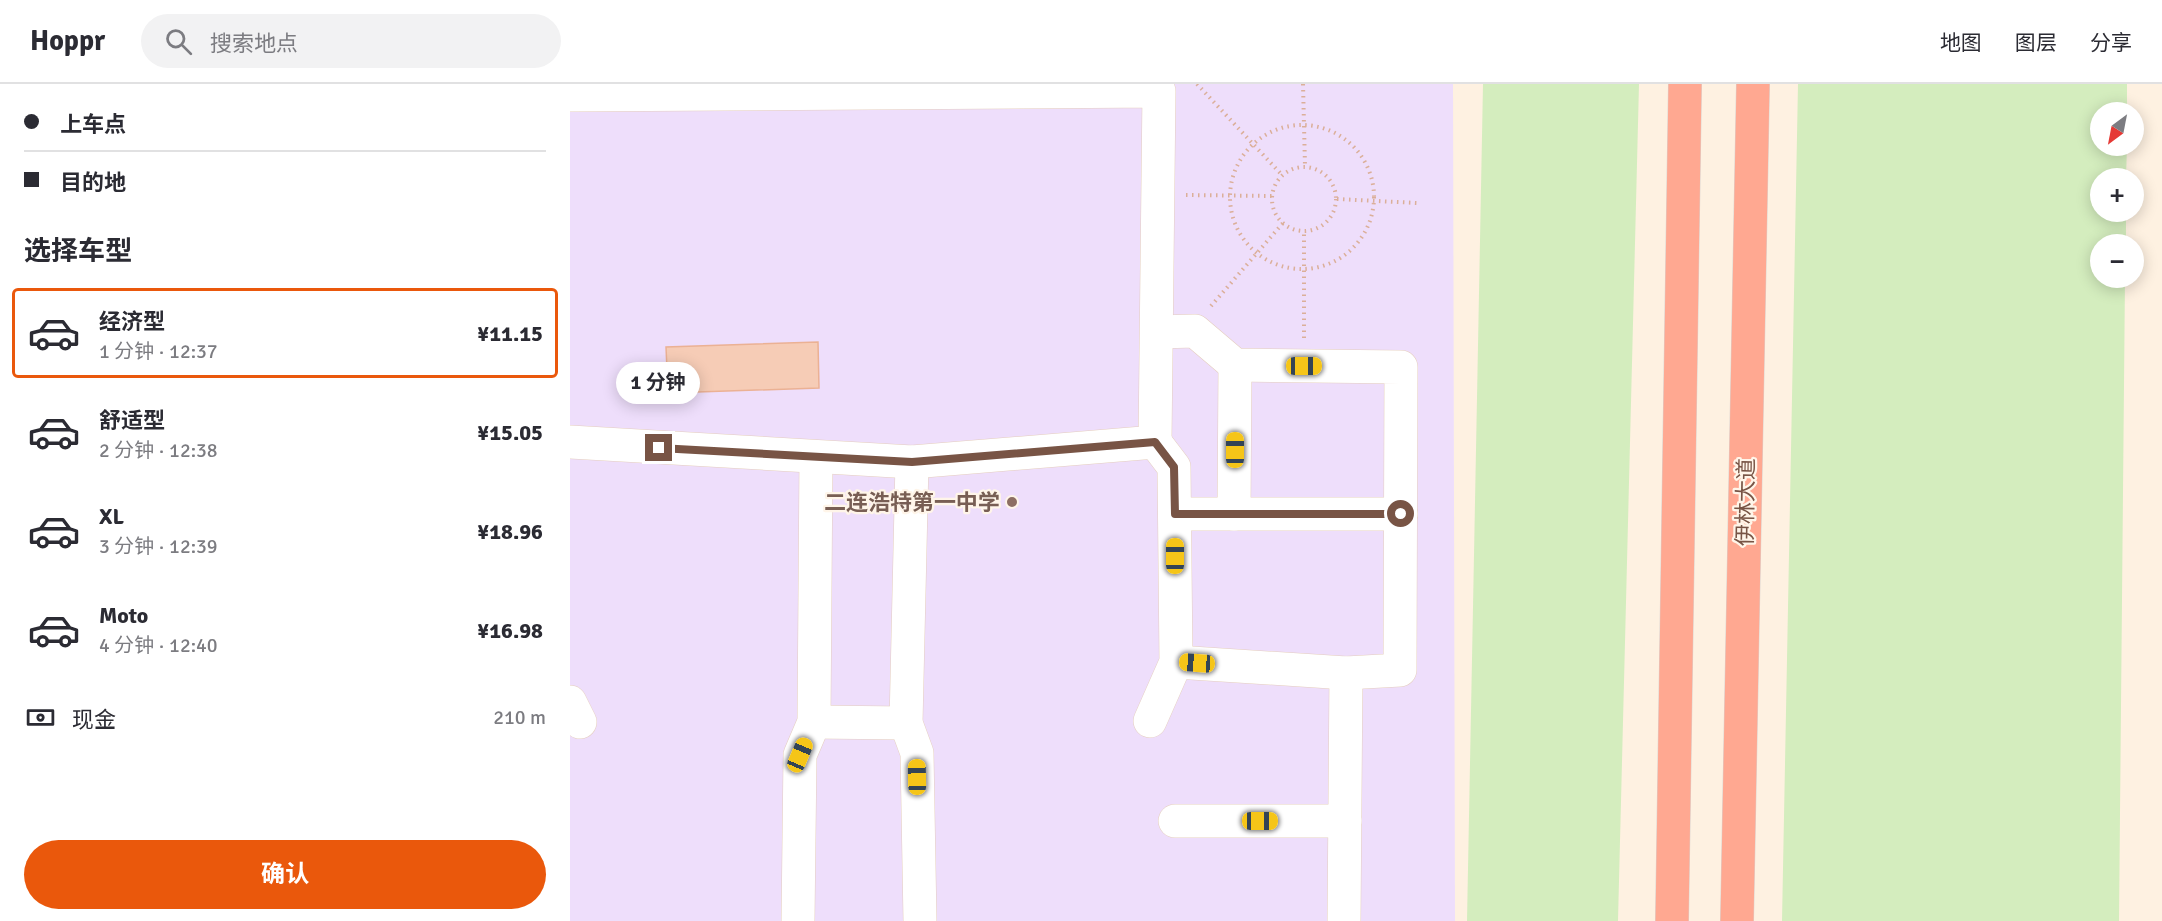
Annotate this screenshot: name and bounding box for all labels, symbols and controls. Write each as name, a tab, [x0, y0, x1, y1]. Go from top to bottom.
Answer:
search box	[141, 14, 561, 68]
text: Hoppr	[30, 24, 105, 58]
icon: search	[162, 25, 195, 58]
text: 搜索地点	[210, 30, 298, 57]
text: 地图	[1940, 30, 1982, 56]
text: 图层	[2015, 30, 2057, 56]
text: 分享	[2090, 30, 2132, 56]
north arrow	[2090, 102, 2144, 156]
map controls	[2090, 102, 2144, 288]
text: 上车点	[60, 111, 126, 138]
button: +	[2090, 168, 2144, 222]
text: 目的地	[60, 169, 126, 196]
button: −	[2090, 234, 2144, 288]
text: 选择车型	[24, 235, 132, 268]
icon: car	[27, 306, 81, 360]
text: 经济型	[99, 308, 165, 335]
text: ¥11.15	[477, 320, 543, 347]
text: 1 分钟 · 12:37	[99, 339, 218, 364]
car	[1286, 357, 1322, 375]
callout: 1 分钟	[617, 361, 701, 403]
text: 1 分钟	[630, 370, 686, 395]
icon: car	[27, 405, 81, 459]
text: 舒适型	[99, 407, 165, 434]
text: ¥15.05	[477, 419, 543, 446]
car	[1226, 432, 1244, 468]
route end	[645, 434, 672, 461]
text: 2 分钟 · 12:38	[99, 438, 218, 463]
street label: 伊林大道	[1731, 458, 1760, 546]
place label: 二连浩特第一中学	[824, 489, 1000, 516]
marker: 二连浩特第一中学	[1005, 495, 1019, 509]
route start	[1387, 500, 1414, 527]
text: XL	[99, 503, 124, 530]
icon: car	[27, 504, 81, 558]
text: ¥18.96	[477, 518, 543, 545]
text: 3 分钟 · 12:39	[99, 534, 218, 559]
car	[1166, 538, 1184, 574]
text: Moto	[99, 602, 148, 629]
icon: car	[27, 603, 81, 657]
text: ¥16.98	[477, 617, 543, 644]
text: 4 分钟 · 12:40	[99, 633, 218, 658]
car	[1178, 653, 1216, 673]
icon: cash	[24, 701, 57, 734]
text: 210 m	[493, 705, 546, 730]
text: 现金	[72, 706, 116, 733]
car	[785, 735, 815, 775]
car	[908, 759, 926, 795]
car	[1242, 812, 1278, 830]
button: 确认	[24, 840, 546, 909]

